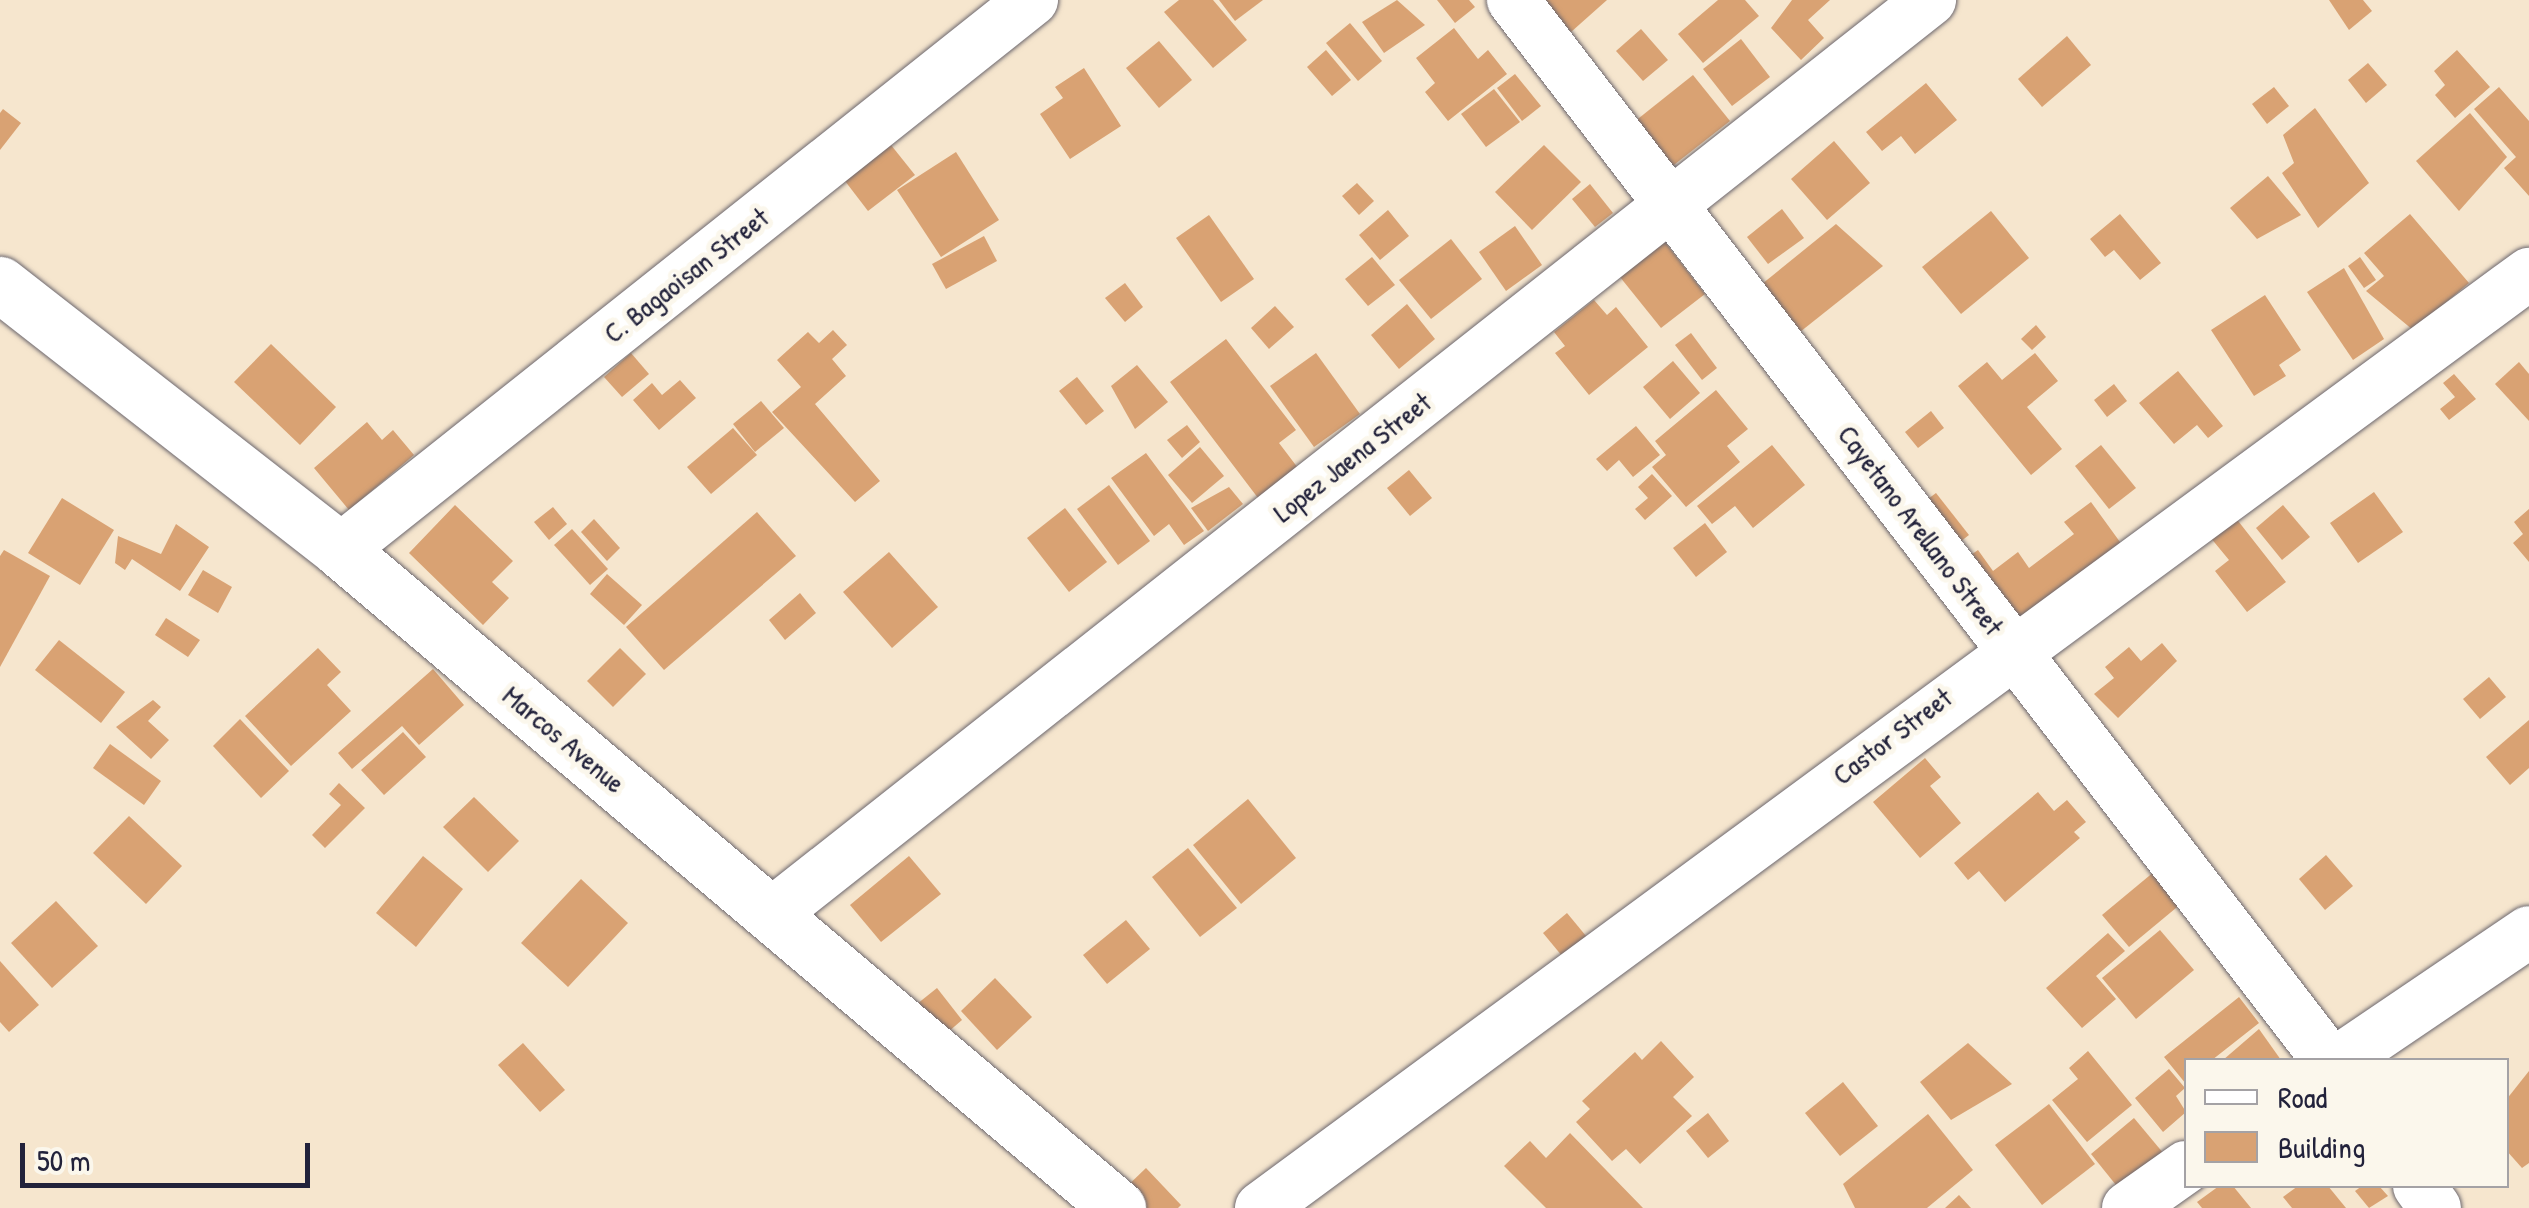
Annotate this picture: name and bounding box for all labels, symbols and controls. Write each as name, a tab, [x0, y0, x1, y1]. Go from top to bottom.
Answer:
street label: C. Bagaoisan Street	[597, 200, 775, 350]
street label: Lopez Jaena Street	[1266, 385, 1438, 529]
street label: Cayetano Arellano Street	[1831, 418, 2011, 642]
street label: Marcos Avenue	[496, 678, 632, 800]
street label: Castor Street	[1826, 680, 1958, 792]
legend	[2184, 1058, 2509, 1188]
text: Road	[2278, 1077, 2327, 1117]
scale bar	[25, 1123, 315, 1185]
text: Building	[2278, 1127, 2365, 1167]
text: 50 m	[37, 1140, 90, 1180]

